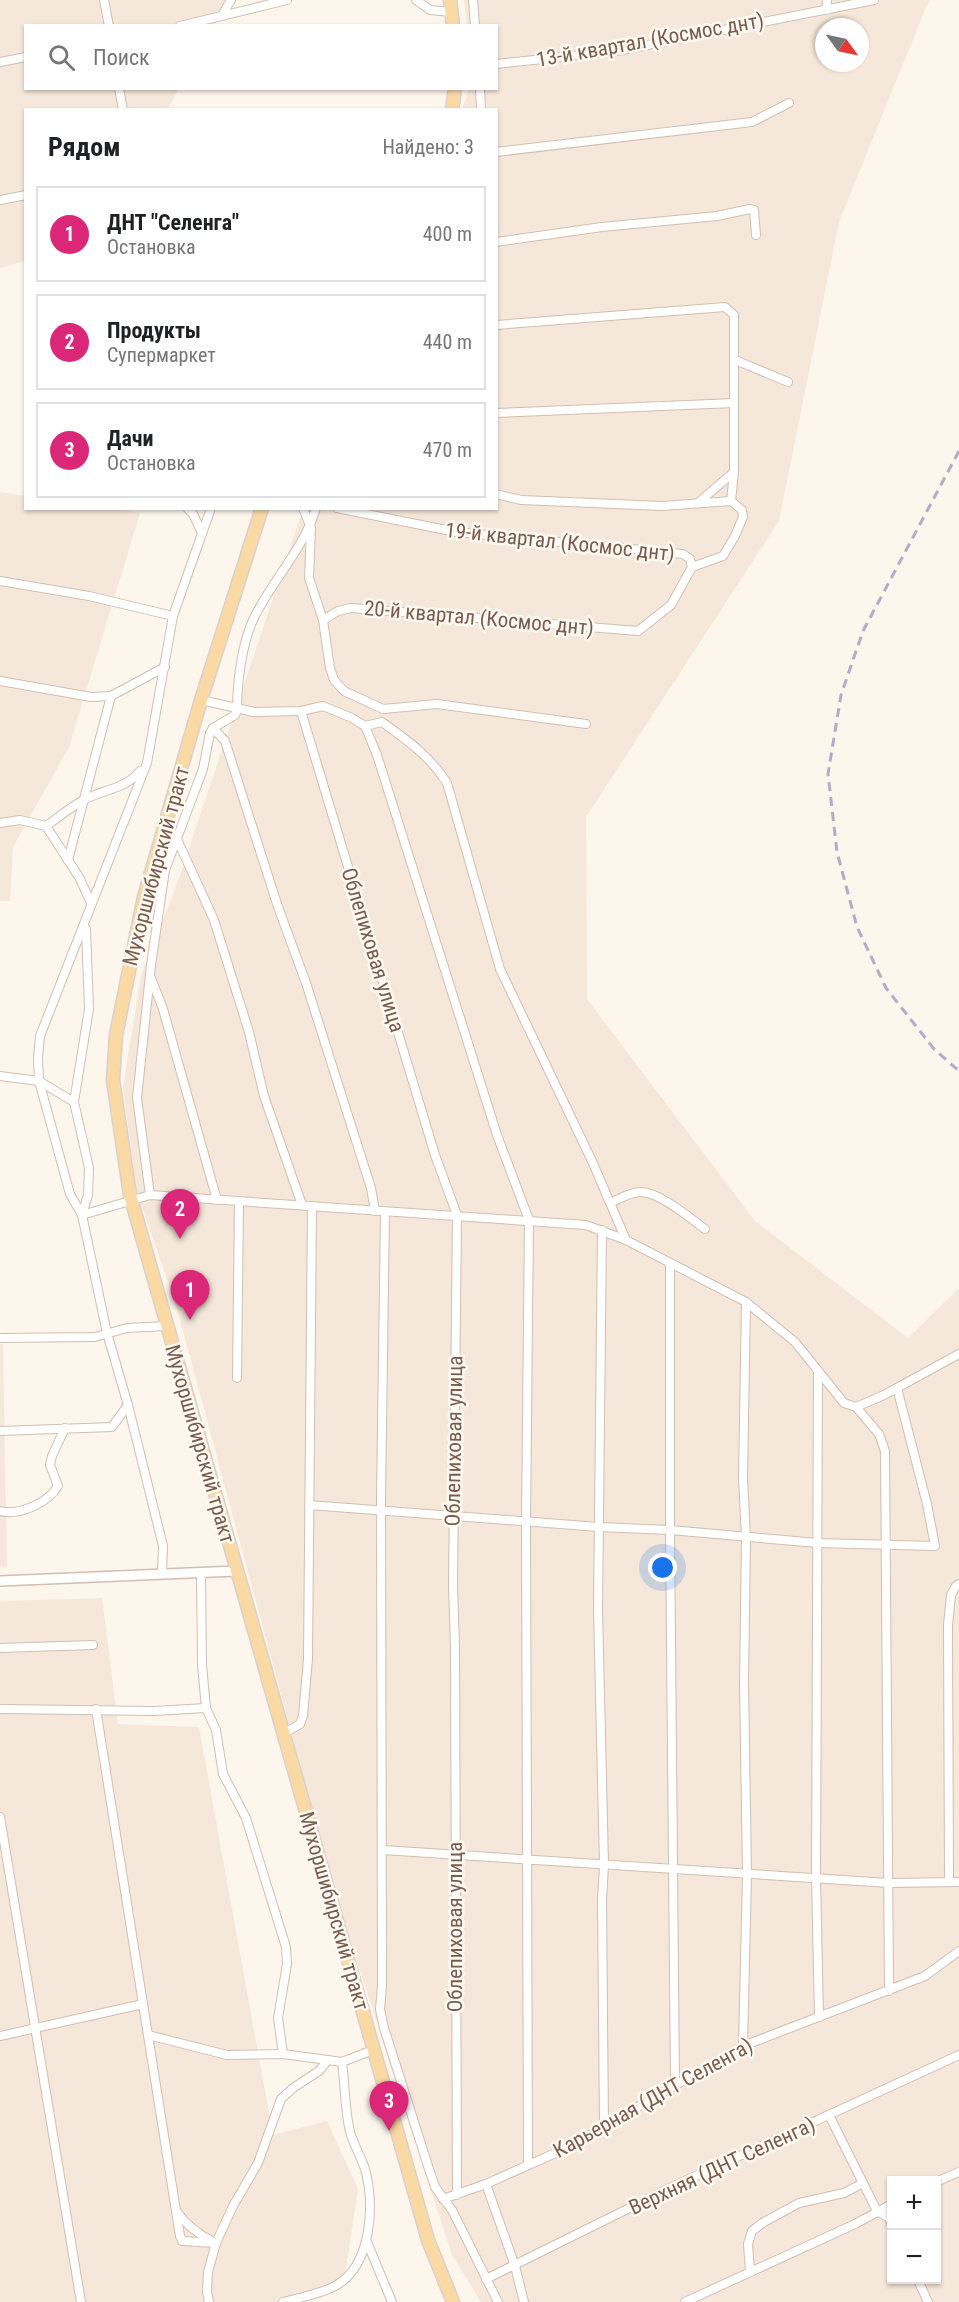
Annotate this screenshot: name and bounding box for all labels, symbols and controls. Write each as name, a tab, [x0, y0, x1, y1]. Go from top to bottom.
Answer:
street label: 13-й квартал (Космос днт)	[534, 8, 766, 72]
north arrow	[815, 18, 869, 72]
search box	[24, 24, 498, 90]
icon: search	[45, 41, 78, 74]
text: Поиск	[93, 45, 150, 70]
text: Рядом	[48, 132, 120, 162]
text: Найдено: 3	[382, 135, 474, 159]
text: ДНТ "Селенга"	[107, 210, 239, 235]
text: 1	[64, 222, 75, 246]
text: 400 m	[423, 222, 472, 246]
text: Остановка	[107, 235, 196, 259]
text: Продукты	[107, 318, 201, 343]
text: 2	[64, 330, 75, 354]
text: 440 m	[423, 330, 472, 354]
text: Супермаркет	[107, 343, 216, 367]
text: Дачи	[107, 426, 154, 451]
text: 3	[64, 438, 75, 462]
text: 470 m	[423, 438, 472, 462]
text: Остановка	[107, 451, 196, 475]
street label: 19-й квартал (Космос днт)	[444, 518, 676, 566]
street label: 20-й квартал (Космос днт)	[363, 596, 595, 640]
street label: Мухоршибирский тракт	[118, 764, 194, 968]
street label: Облепиховая улица	[337, 865, 409, 1035]
pin: 2	[160, 1190, 200, 1239]
pin: 1	[170, 1270, 210, 1320]
street label: Мухоршибирский тракт	[160, 1342, 240, 1546]
street label: Облепиховая улица	[441, 1355, 467, 1527]
your location	[648, 1553, 677, 1582]
street label: Мухоршибирский тракт	[294, 1809, 374, 2013]
street label: Облепиховая улица	[443, 1842, 467, 2012]
street label: Карьерная (ДНТ Селенга)	[549, 2033, 757, 2163]
pin: 3	[370, 2082, 408, 2131]
street label: Верхняя (ДНТ Селенга)	[625, 2112, 819, 2220]
map controls	[887, 2176, 941, 2284]
button: +	[887, 2176, 941, 2230]
button: −	[887, 2230, 941, 2284]

